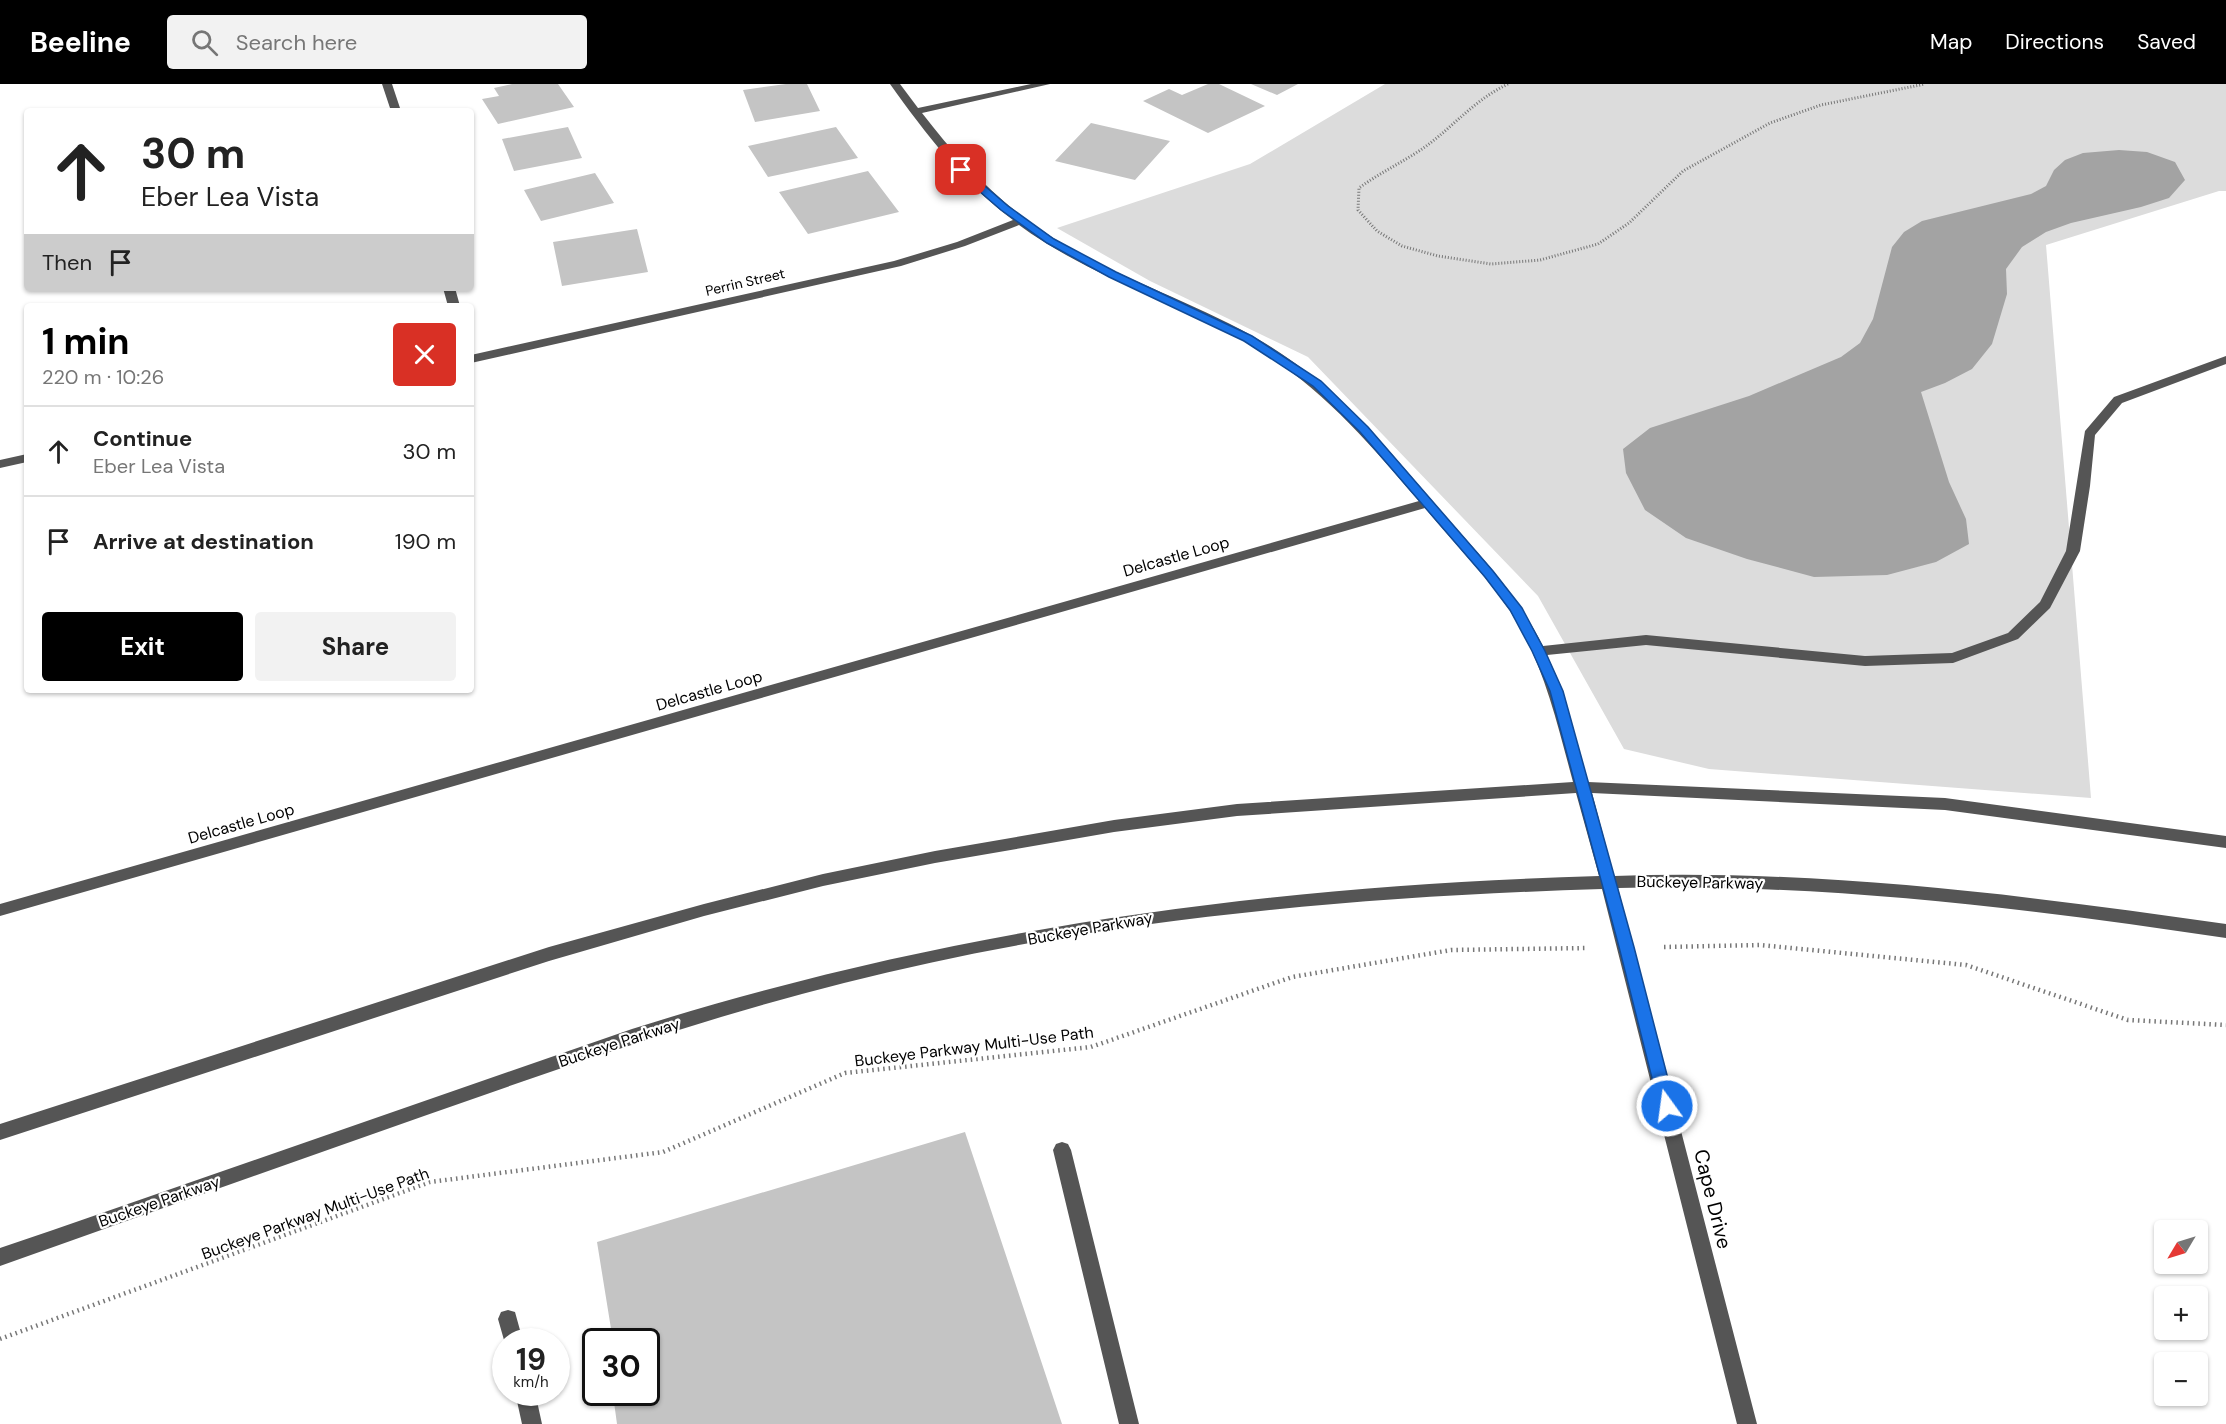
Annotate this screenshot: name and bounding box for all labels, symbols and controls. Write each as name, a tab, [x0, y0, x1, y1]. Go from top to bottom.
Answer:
search box	[167, 15, 587, 69]
text: Beeline	[30, 24, 131, 61]
icon: search	[188, 26, 221, 59]
text: Search here	[236, 28, 357, 57]
text: Map	[1930, 28, 1972, 56]
text: Directions	[2005, 28, 2104, 56]
text: Saved	[2137, 28, 2196, 56]
text: 30 m	[141, 126, 245, 181]
icon: ahead	[42, 132, 120, 210]
pin	[935, 144, 986, 195]
icon: arrive	[944, 153, 977, 186]
text: Eber Lea Vista	[141, 179, 319, 214]
icon: arrive	[104, 246, 137, 279]
text: Then	[42, 248, 92, 277]
street label: Perrin Street	[704, 264, 786, 300]
text: 1 min	[42, 318, 130, 365]
button: close	[393, 323, 456, 386]
text: 220 m · 10:26	[42, 364, 164, 390]
text: Continue	[93, 424, 192, 453]
icon: ahead	[42, 435, 75, 468]
text: 30 m	[402, 437, 456, 466]
text: Eber Lea Vista	[93, 453, 225, 479]
icon: arrive	[42, 525, 75, 558]
text: Arrive at destination	[93, 527, 314, 556]
text: 190 m	[395, 527, 456, 556]
street label: Delcastle Loop	[1121, 531, 1232, 582]
button: Exit	[42, 612, 243, 681]
button: Share	[255, 612, 456, 681]
street label: Delcastle Loop	[654, 665, 765, 716]
street label: Delcastle Loop	[186, 798, 297, 849]
street label: Buckeye Parkway	[1637, 871, 1764, 894]
street label: Buckeye Parkway	[1026, 907, 1154, 950]
street label: Buckeye Parkway	[556, 1013, 683, 1072]
street label: Buckeye Parkway Multi-Use Path	[853, 1021, 1095, 1072]
position arrow	[1635, 1074, 1699, 1138]
street label: Cape Drive	[1688, 1146, 1738, 1252]
street label: Buckeye Parkway Multi-Use Path	[199, 1162, 432, 1264]
street label: Buckeye Parkway	[96, 1171, 223, 1232]
north arrow	[2154, 1220, 2208, 1274]
map controls	[2154, 1220, 2208, 1406]
button: +	[2154, 1286, 2208, 1340]
speed limit sign: 30	[582, 1328, 660, 1406]
text: 19	[516, 1340, 546, 1379]
button: −	[2154, 1352, 2208, 1406]
text: km/h	[513, 1372, 549, 1392]

